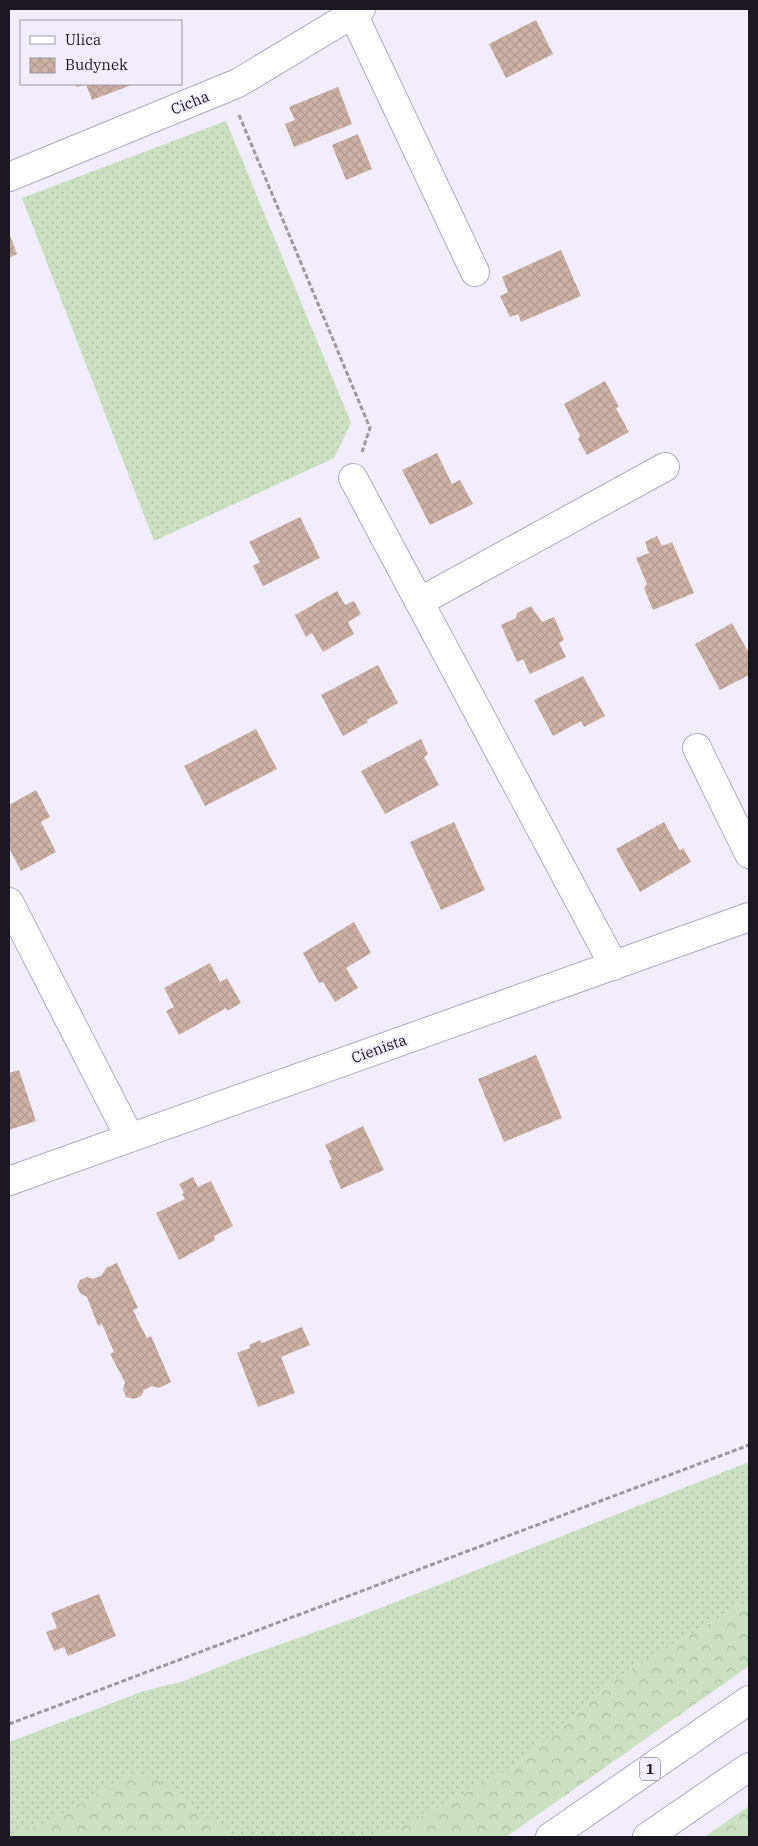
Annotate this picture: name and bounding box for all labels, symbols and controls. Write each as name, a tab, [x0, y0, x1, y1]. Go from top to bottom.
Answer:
legend	[20, 20, 182, 85]
text: Ulica	[65, 30, 101, 49]
text: Budynek	[65, 55, 128, 74]
street label: Cicha	[168, 86, 212, 119]
street label: Cienista	[349, 1030, 409, 1067]
road number: 1	[640, 1758, 660, 1780]

